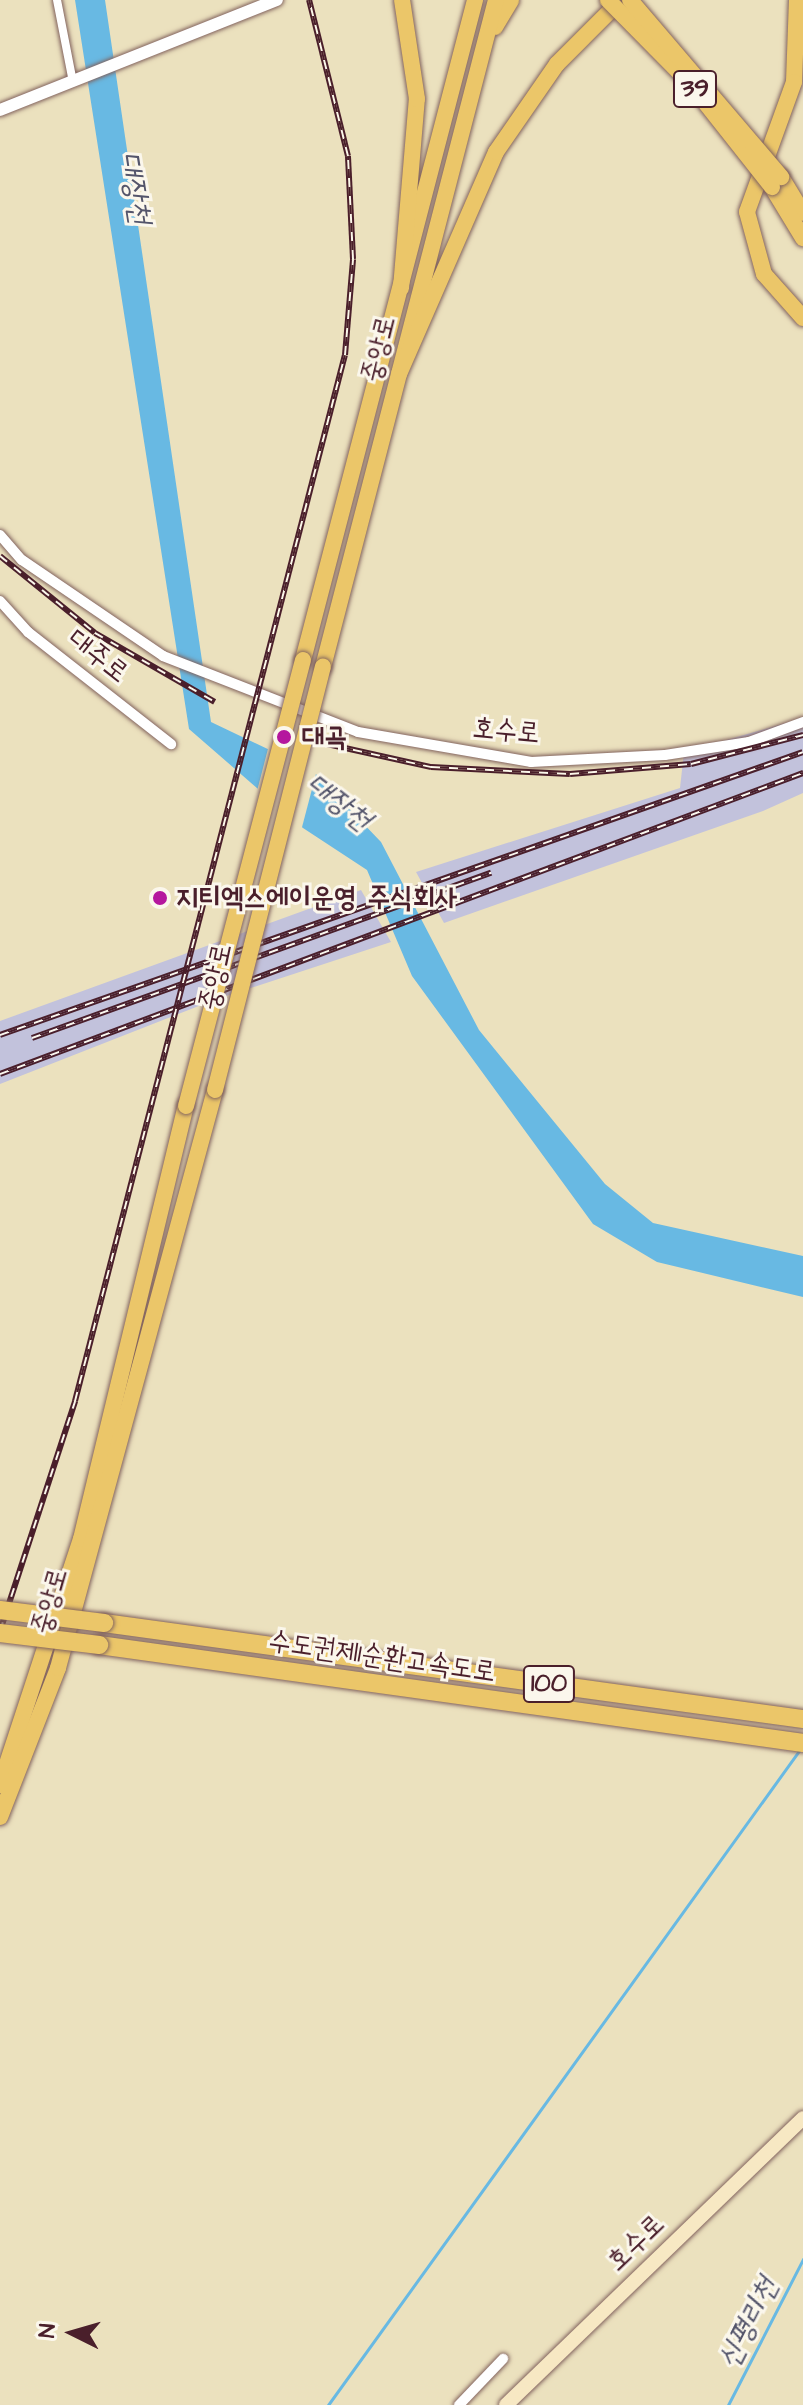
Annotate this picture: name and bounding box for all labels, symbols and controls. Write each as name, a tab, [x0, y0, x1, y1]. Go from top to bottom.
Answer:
road number: 39	[671, 67, 719, 111]
water label: 대장천	[112, 149, 158, 227]
street label: 중앙로	[355, 312, 403, 386]
street label: 대주로	[61, 622, 135, 690]
street label: 호수로	[471, 711, 541, 751]
place label: 대곡	[302, 720, 347, 754]
marker: 대곡	[273, 726, 295, 748]
water label: 대장천	[299, 766, 379, 838]
place label: 지티엑스에이운영 주식회사	[176, 881, 458, 915]
marker: 지티엑스에이운영 주식회사	[151, 889, 169, 907]
street label: 중앙로	[193, 940, 239, 1014]
street label: 중앙로	[25, 1564, 75, 1638]
street label: 수도권제1순환고속도로	[266, 1624, 498, 1690]
road number: 100	[521, 1662, 577, 1706]
street label: 호수로	[600, 2207, 672, 2279]
water label: 신평리천	[710, 2272, 786, 2374]
north arrow	[32, 2293, 112, 2373]
text: N	[32, 2323, 64, 2339]

